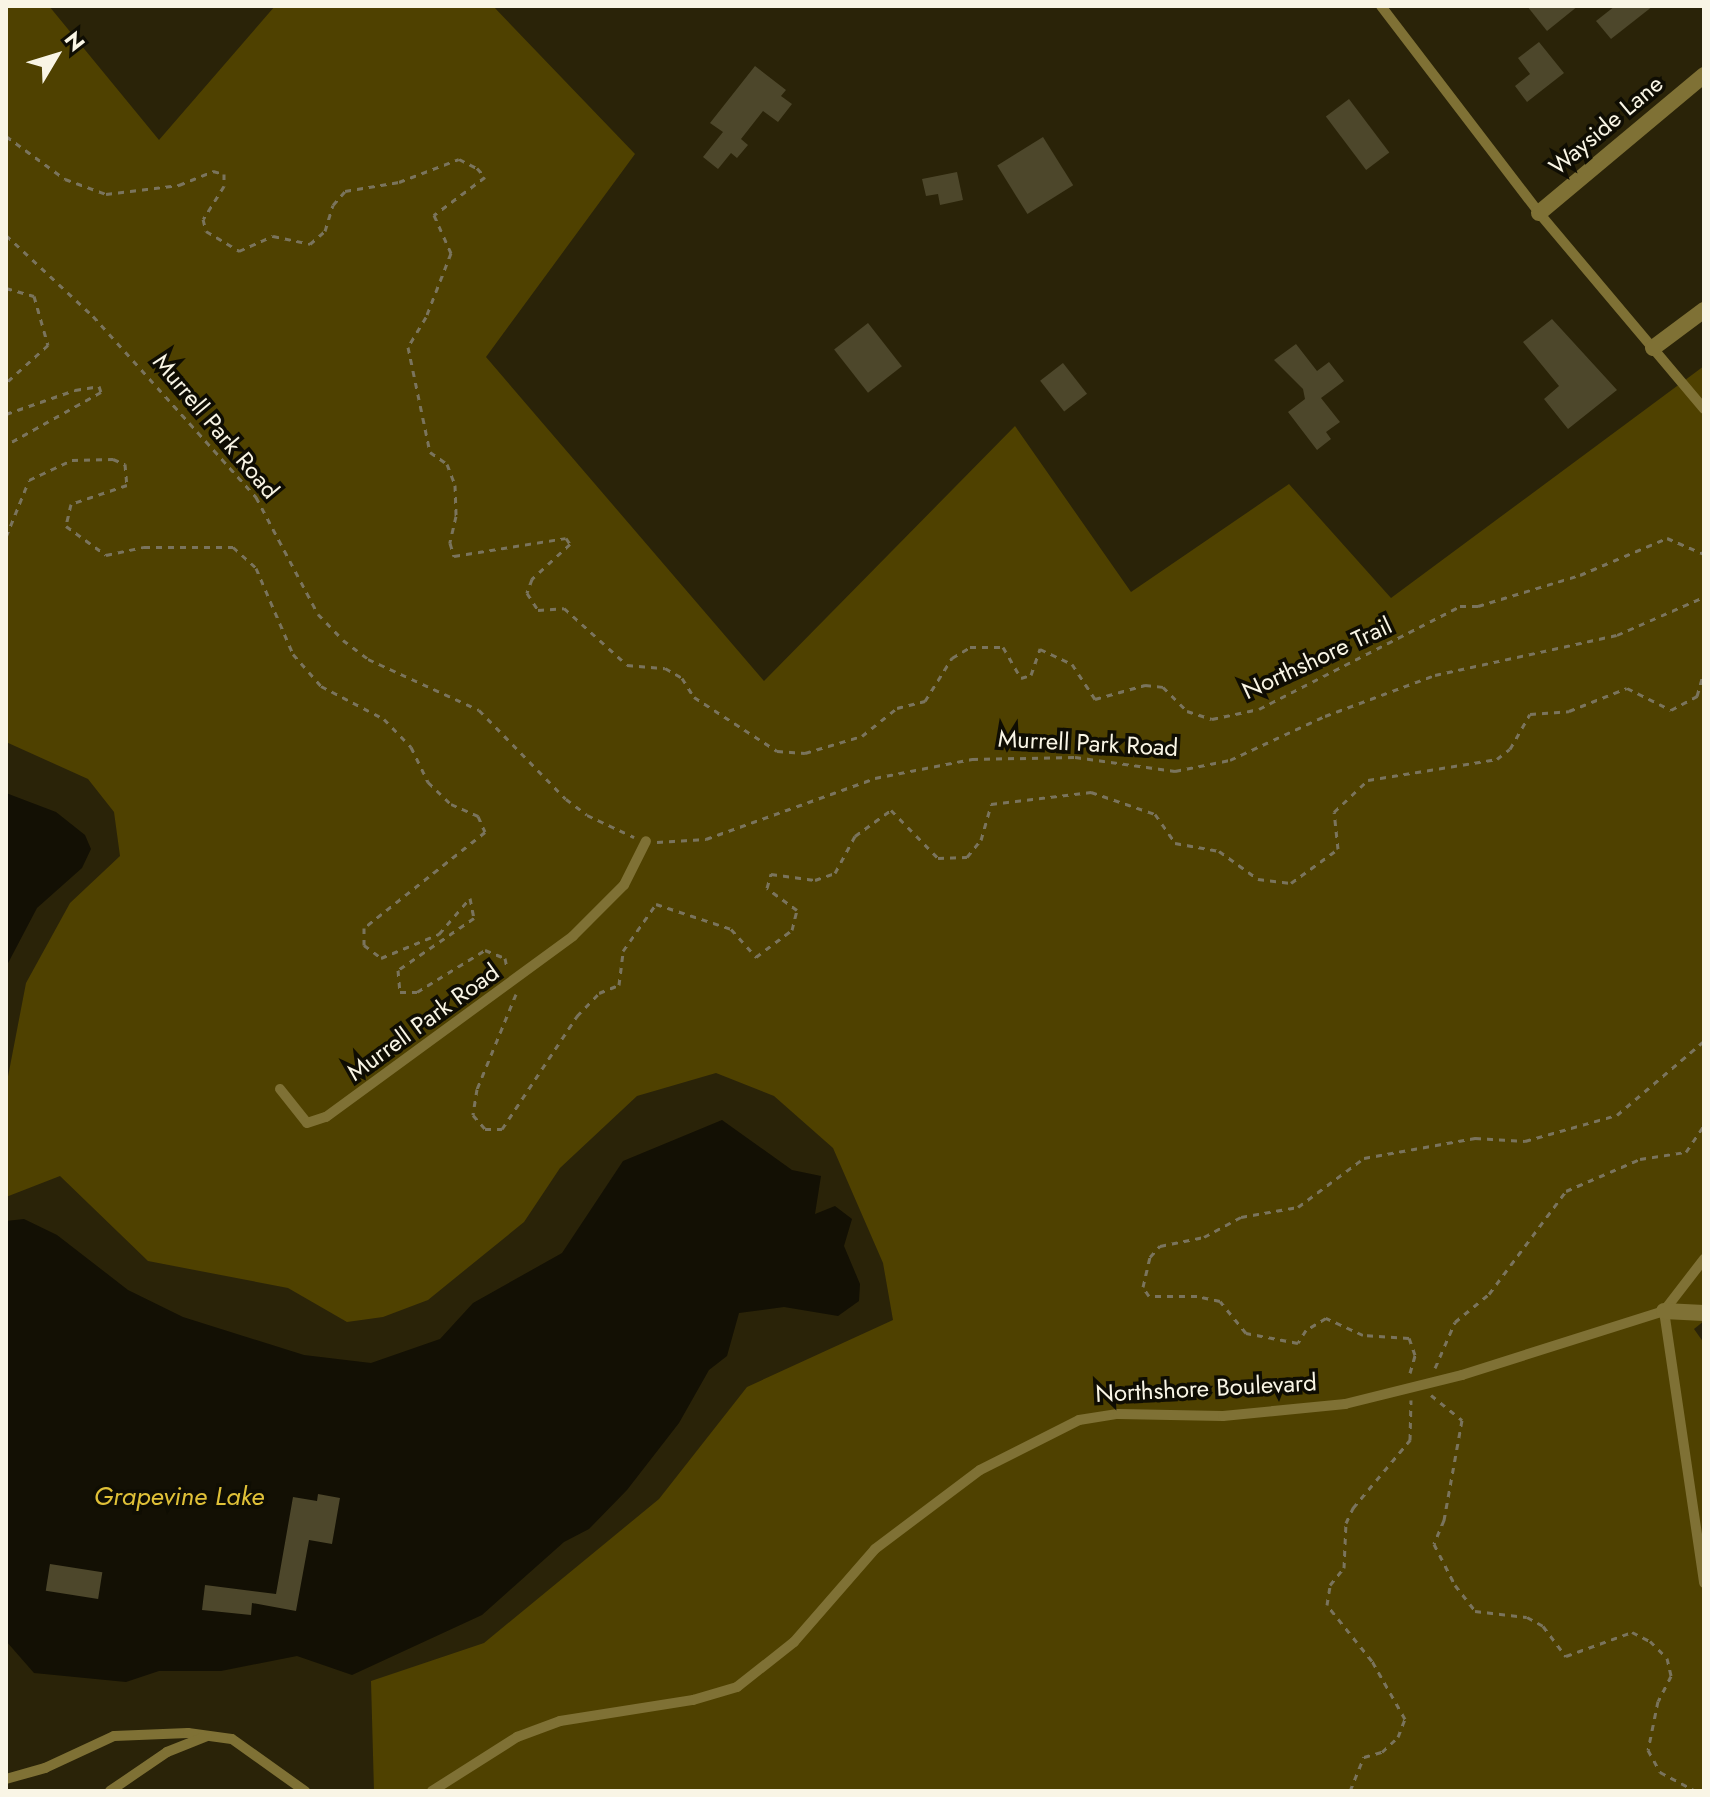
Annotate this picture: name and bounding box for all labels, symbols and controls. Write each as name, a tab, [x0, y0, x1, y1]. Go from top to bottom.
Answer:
north arrow	[16, 16, 96, 96]
text: N	[57, 24, 93, 58]
street label: Wayside Lane	[1543, 69, 1669, 181]
street label: Murrell Park Road	[147, 348, 285, 504]
street label: Northshore Trail	[1238, 611, 1396, 705]
street label: Murrell Park Road	[997, 724, 1179, 762]
street label: Murrell Park Road	[342, 957, 504, 1087]
street label: Northshore Boulevard	[1095, 1368, 1317, 1408]
water label: Grapevine Lake	[94, 1481, 264, 1513]

